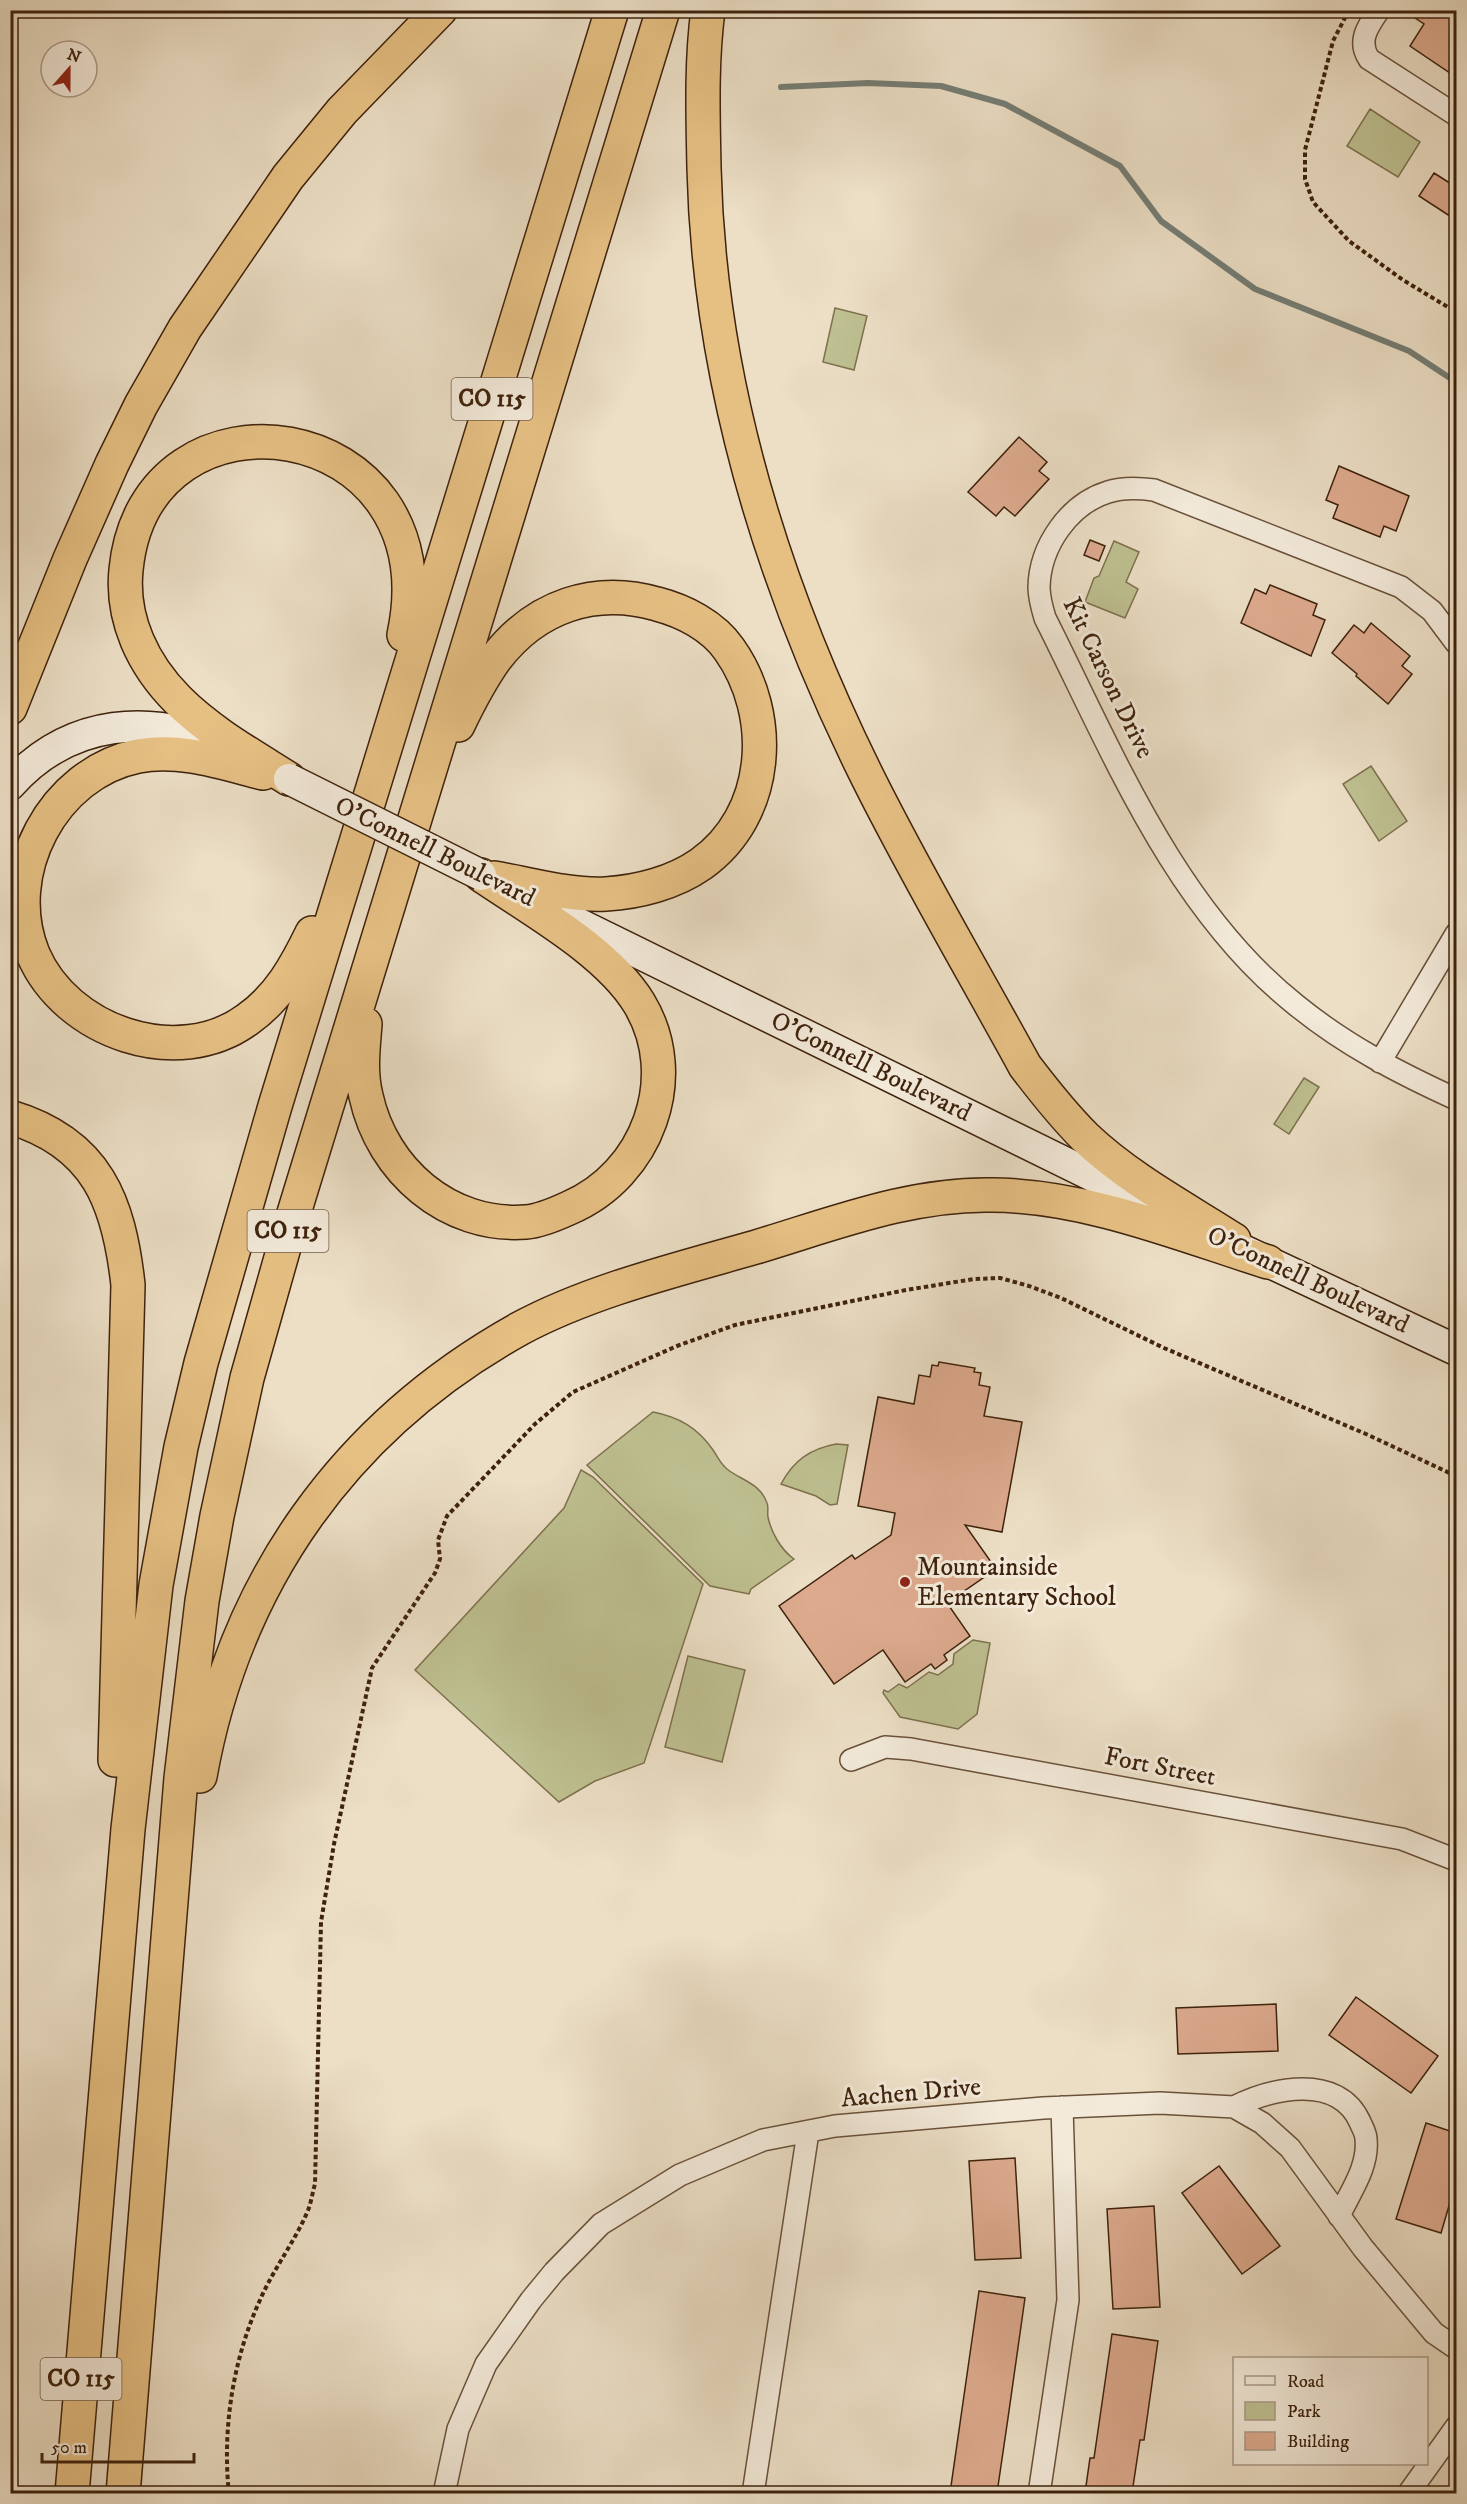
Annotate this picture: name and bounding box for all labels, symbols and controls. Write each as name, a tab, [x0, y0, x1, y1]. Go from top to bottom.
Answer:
north arrow	[39, 39, 99, 99]
text: N	[64, 44, 84, 68]
road number: CO 115	[452, 378, 532, 420]
street label: Kit Carson Drive	[1055, 592, 1161, 764]
street label: O'Connell Boulevard	[329, 789, 541, 915]
street label: O'Connell Boulevard	[765, 1004, 977, 1130]
road number: CO 115	[248, 1210, 328, 1252]
street label: O'Connell Boulevard	[1202, 1219, 1414, 1341]
place label: Mountainside Elementary School	[917, 1551, 1116, 1614]
marker: Mountainside Elementary School	[898, 1575, 912, 1589]
street label: Fort Street	[1102, 1740, 1218, 1794]
street label: Aachen Drive	[840, 2070, 982, 2116]
legend	[1233, 2357, 1428, 2465]
road number: CO 115	[40, 2358, 122, 2400]
text: Road	[1287, 2371, 1324, 2393]
text: Park	[1287, 2401, 1321, 2423]
scale bar	[42, 2426, 194, 2464]
text: Building	[1287, 2431, 1349, 2453]
text: 50 m	[51, 2437, 87, 2459]

